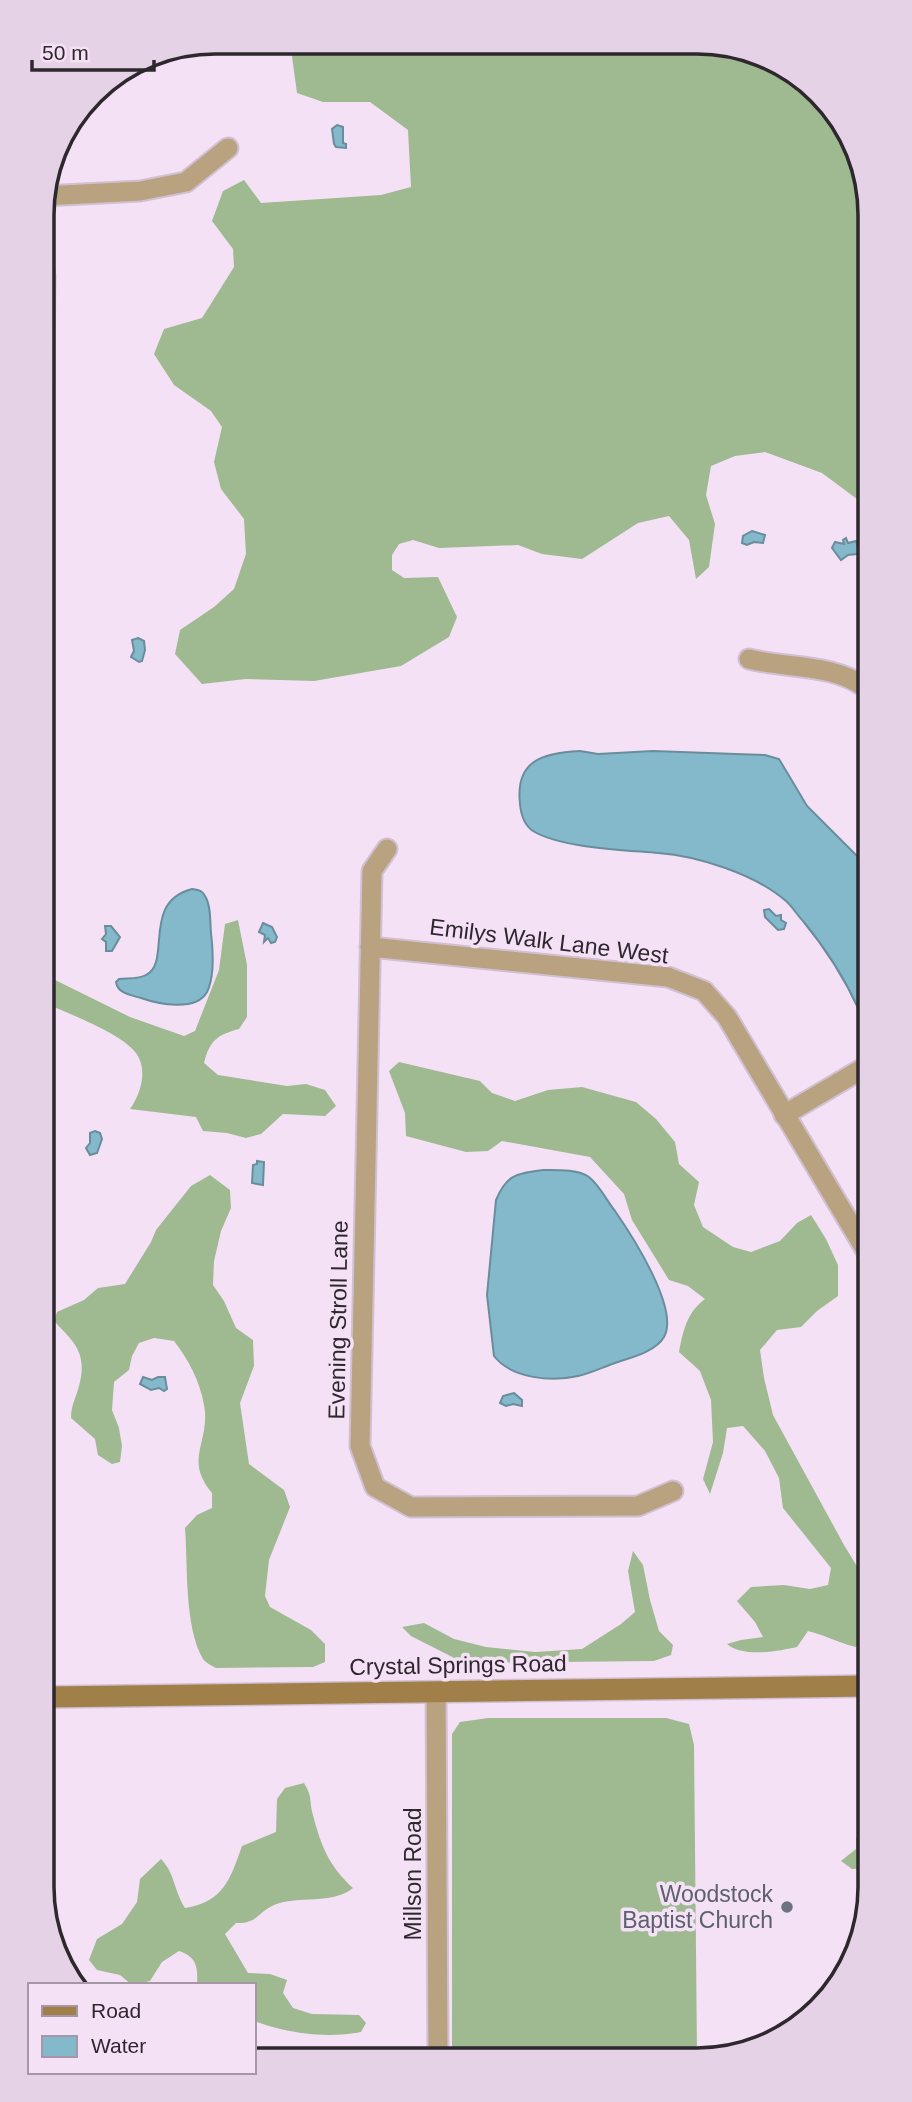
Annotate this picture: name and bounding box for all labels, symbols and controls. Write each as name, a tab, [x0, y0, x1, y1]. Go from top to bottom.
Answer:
scale bar	[32, 28, 154, 72]
text: 50 m	[42, 41, 89, 64]
street label: Emilys Walk Lane West	[428, 913, 670, 969]
street label: Evening Stroll Lane	[323, 1220, 353, 1420]
street label: Crystal Springs Road	[349, 1650, 567, 1680]
street label: Millson Road	[400, 1808, 426, 1940]
place label: Woodstock Baptist Church	[622, 1881, 773, 1933]
marker: Woodstock Baptist Church	[779, 1899, 795, 1915]
legend	[28, 1983, 256, 2074]
text: Road	[91, 1999, 141, 2022]
text: Water	[91, 2034, 146, 2057]

